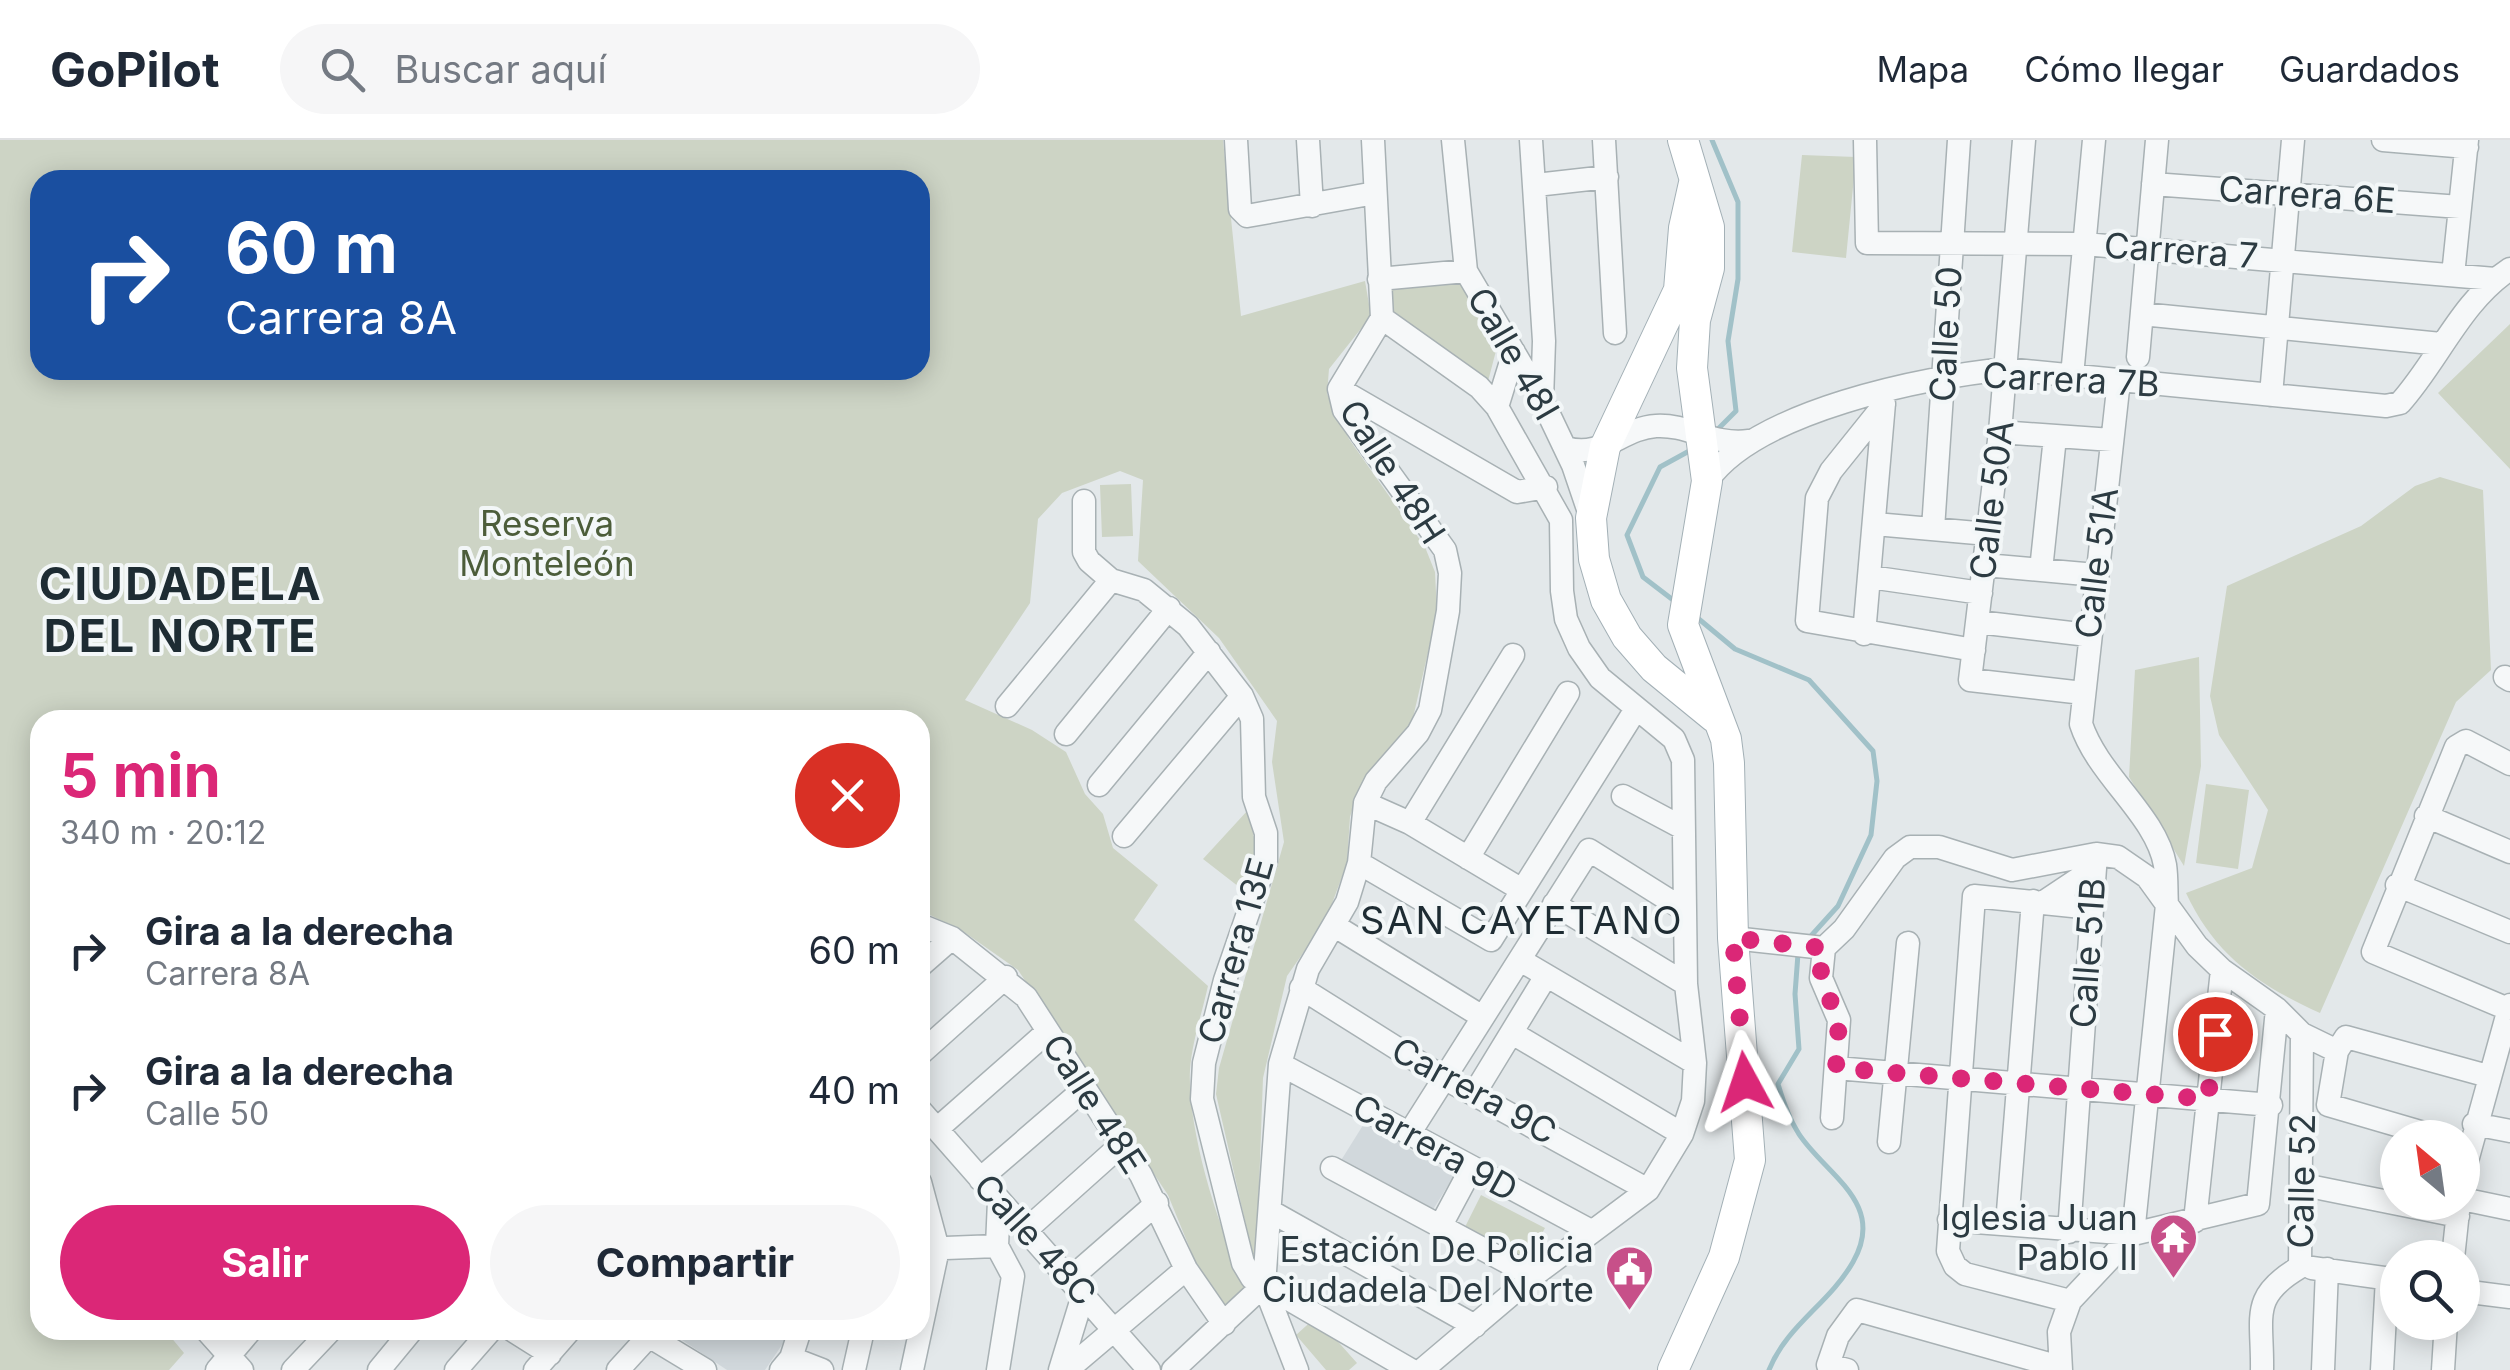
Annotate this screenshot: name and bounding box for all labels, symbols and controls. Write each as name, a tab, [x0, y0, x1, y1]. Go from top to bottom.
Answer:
search box	[280, 24, 980, 114]
text: GoPilot	[50, 40, 220, 99]
icon: search	[315, 42, 370, 97]
text: Buscar aquí	[395, 46, 607, 92]
text: Mapa	[1877, 48, 1969, 90]
text: Cómo llegar	[2024, 48, 2224, 90]
text: Guardados	[2279, 48, 2460, 90]
street label: Carrera 6E	[2217, 167, 2397, 221]
text: 60 m	[225, 205, 398, 290]
icon: right	[60, 210, 190, 340]
street label: Carrera 7	[2103, 224, 2260, 276]
street label: Calle 50	[1920, 265, 1970, 403]
street label: Calle 48I	[1459, 280, 1569, 427]
text: Carrera 8A	[225, 290, 457, 345]
street label: Carrera 7B	[1981, 353, 2161, 405]
street label: Calle 48H	[1331, 392, 1455, 551]
street label: Calle 50A	[1960, 418, 2022, 582]
street label: Calle 51A	[2066, 485, 2126, 641]
park label: Reserva Monteleón	[459, 502, 635, 584]
district label: CIUDADELA DEL NORTE	[39, 556, 323, 663]
text: 5 min	[60, 739, 221, 811]
button: close	[795, 743, 900, 848]
text: 340 m · 20:12	[60, 813, 266, 852]
street label: Carrera 13E	[1188, 853, 1282, 1049]
street label: Calle 51B	[2061, 876, 2113, 1030]
district label: SAN CAYETANO	[1360, 897, 1684, 943]
text: Gira a la derecha	[145, 908, 454, 954]
icon: right	[60, 923, 115, 978]
text: 60 m	[808, 927, 900, 973]
text: Carrera 8A	[145, 954, 310, 993]
pin	[2173, 992, 2258, 1077]
icon: arrive	[2188, 1007, 2243, 1062]
street label: Calle 48E	[1034, 1026, 1155, 1181]
street label: Carrera 9C	[1385, 1028, 1564, 1153]
position arrow	[1693, 1030, 1797, 1134]
text: Gira a la derecha	[145, 1048, 454, 1094]
icon: right	[60, 1063, 115, 1118]
text: 40 m	[808, 1067, 900, 1113]
street label: Carrera 9D	[1346, 1085, 1525, 1210]
text: Calle 50	[145, 1094, 269, 1133]
street label: Calle 52	[2279, 1113, 2323, 1249]
north arrow	[2380, 1120, 2480, 1220]
map controls	[2380, 1120, 2480, 1340]
street label: Calle 48C	[966, 1165, 1106, 1314]
place label: Iglesia Juan Pablo II	[1941, 1196, 2138, 1278]
button: Salir	[60, 1205, 470, 1320]
button: Compartir	[490, 1205, 900, 1320]
temple icon: Iglesia Juan Pablo II	[2147, 1212, 2199, 1280]
place label: Estación De Policia Ciudadela Del Norte	[1262, 1228, 1594, 1310]
button: search	[2380, 1240, 2480, 1340]
public building icon: Estación De Policia Ciudadela Del Norte	[1603, 1244, 1655, 1312]

